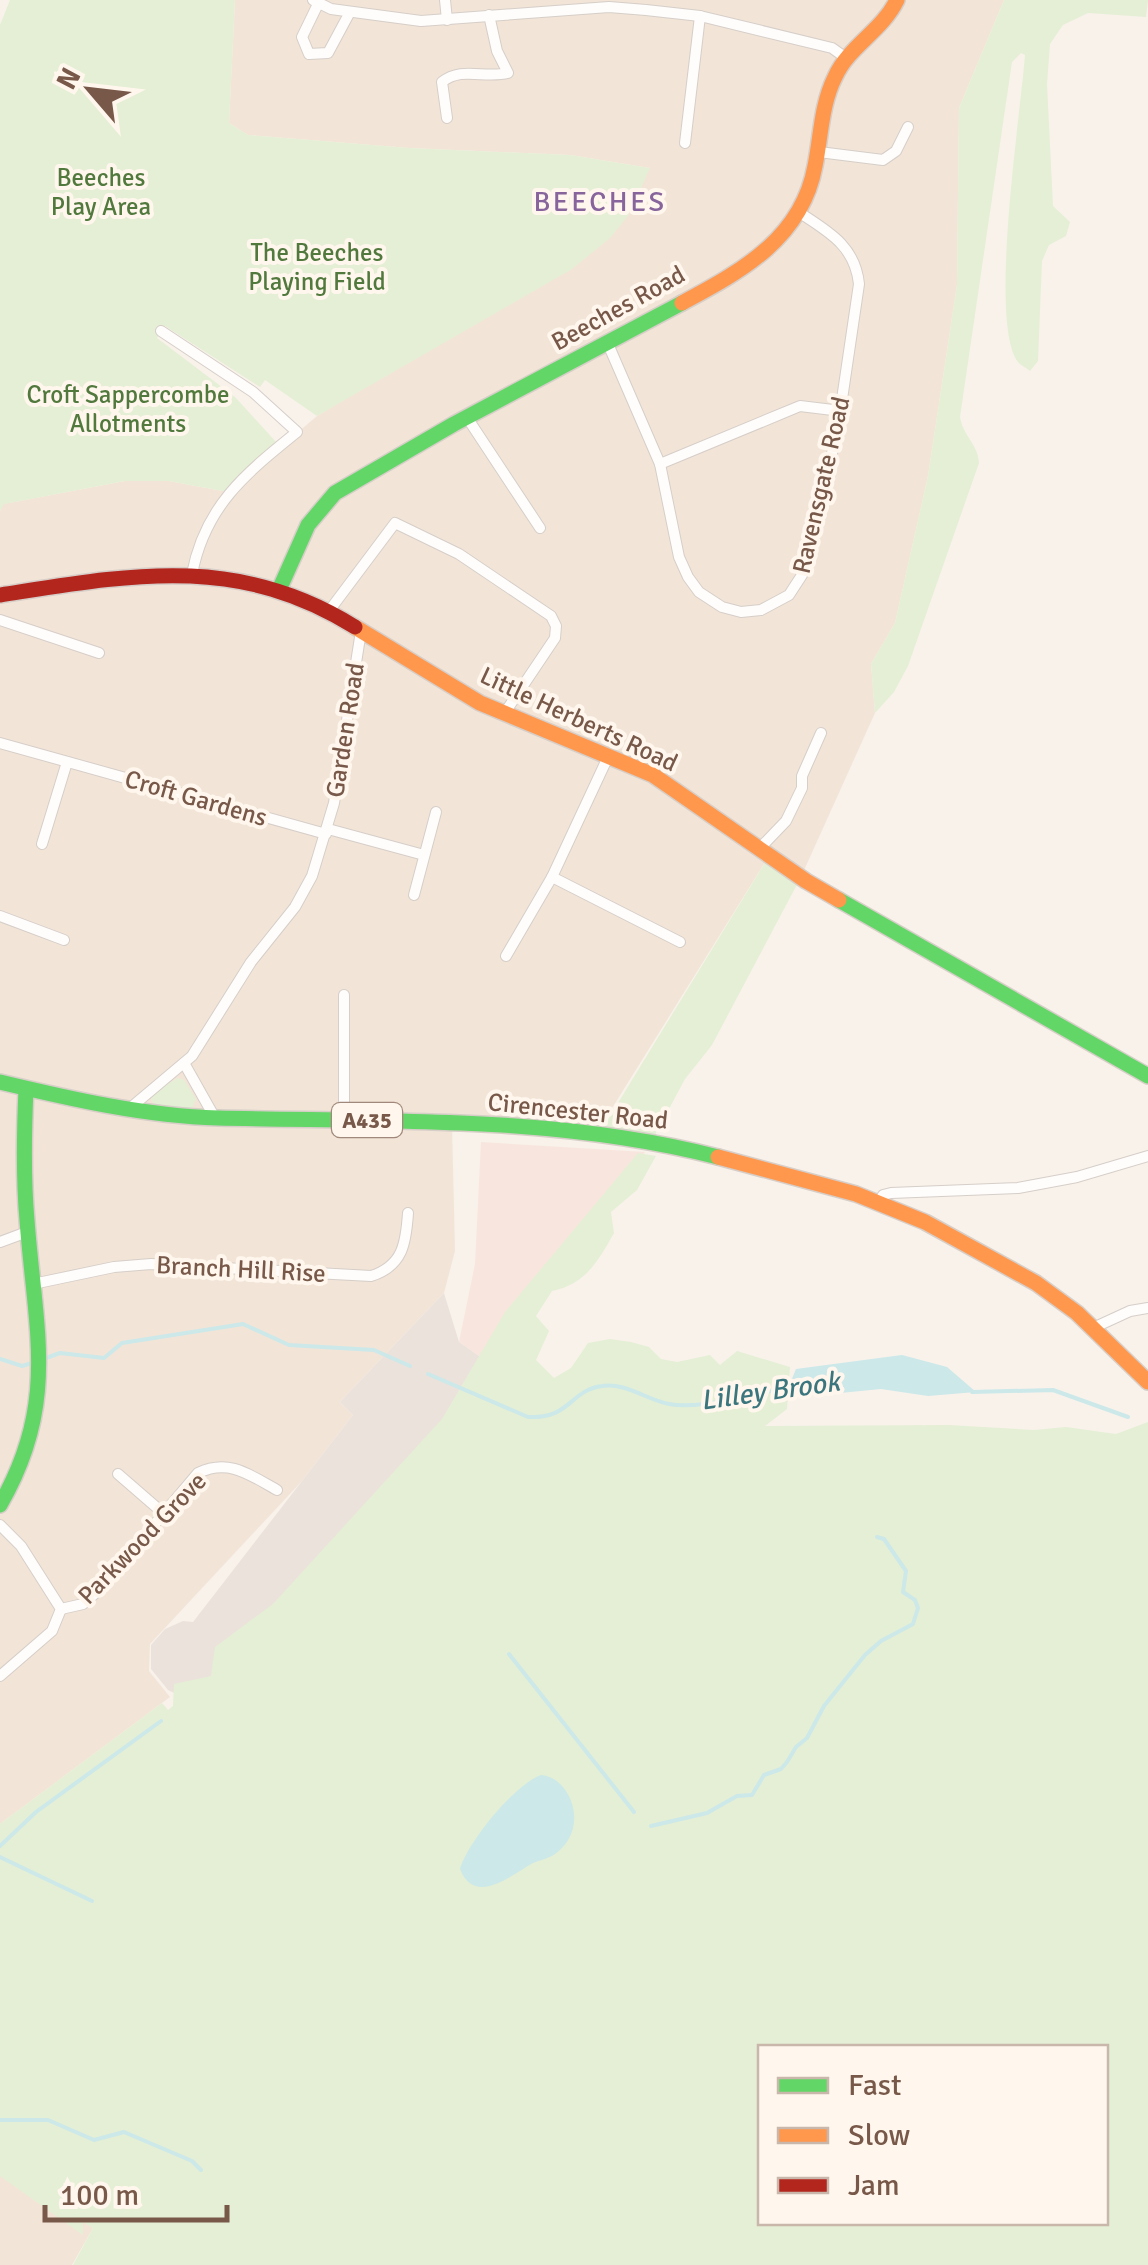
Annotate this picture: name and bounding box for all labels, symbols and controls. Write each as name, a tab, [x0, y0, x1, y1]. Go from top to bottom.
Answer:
north arrow	[40, 40, 140, 140]
text: N	[49, 62, 88, 95]
park label: Beeches Play Area	[51, 162, 151, 222]
district label: BEECHES	[533, 185, 667, 219]
park label: The Beeches Playing Field	[248, 237, 386, 297]
street label: Beeches Road	[546, 259, 690, 357]
park label: Croft Sappercombe Allotments	[26, 379, 230, 439]
street label: Ravensgate Road	[786, 393, 856, 577]
street label: Garden Road	[319, 660, 371, 800]
street label: Little Herberts Road	[475, 660, 683, 778]
street label: Croft Gardens	[121, 763, 271, 833]
street label: Cirencester Road	[486, 1086, 670, 1136]
road number: A435	[332, 1103, 402, 1137]
street label: Branch Hill Rise	[155, 1249, 327, 1289]
water label: Lilley Brook	[698, 1364, 845, 1418]
street label: Parkwood Grove	[71, 1465, 213, 1611]
legend	[758, 2045, 1108, 2225]
text: Fast	[848, 2067, 901, 2104]
text: Slow	[848, 2117, 910, 2154]
scale bar	[45, 2160, 228, 2222]
text: Jam	[848, 2167, 900, 2204]
text: 100 m	[60, 2177, 139, 2214]

